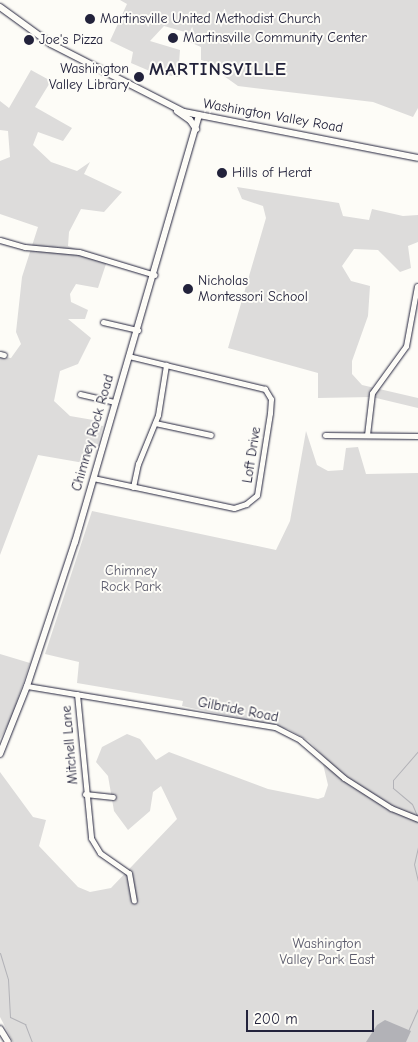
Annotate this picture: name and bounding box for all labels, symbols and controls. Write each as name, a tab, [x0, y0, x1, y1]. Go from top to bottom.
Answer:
place label: Martinsville United Methodist Church	[100, 11, 321, 27]
marker: Martinsville United Methodist Church	[84, 13, 96, 25]
place label: Martinsville Community Center	[183, 30, 367, 46]
place label: Joe's Pizza	[39, 32, 103, 48]
marker: Martinsville Community Center	[167, 32, 179, 44]
marker: Joe's Pizza	[23, 34, 35, 46]
district label: MARTINSVILLE	[148, 59, 288, 81]
place label: Washington Valley Library	[49, 61, 129, 94]
marker: Washington Valley Library	[133, 71, 145, 83]
street label: Washington Valley Road	[202, 95, 344, 137]
place label: Hills of Herat	[232, 165, 312, 181]
marker: Hills of Herat	[216, 167, 228, 179]
place label: Nicholas Montessori School	[198, 273, 308, 306]
marker: Nicholas Montessori School	[182, 283, 194, 295]
street label: Chimney Rock Road	[68, 373, 118, 493]
street label: Loft Drive	[239, 426, 265, 484]
park label: Chimney Rock Park	[101, 563, 161, 596]
street label: Gilbride Road	[196, 694, 280, 726]
street label: Mitchell Lane	[58, 705, 82, 785]
park label: Washington Valley Park East	[280, 936, 374, 969]
scale bar	[248, 1000, 376, 1032]
text: 200 m	[254, 1010, 298, 1028]

